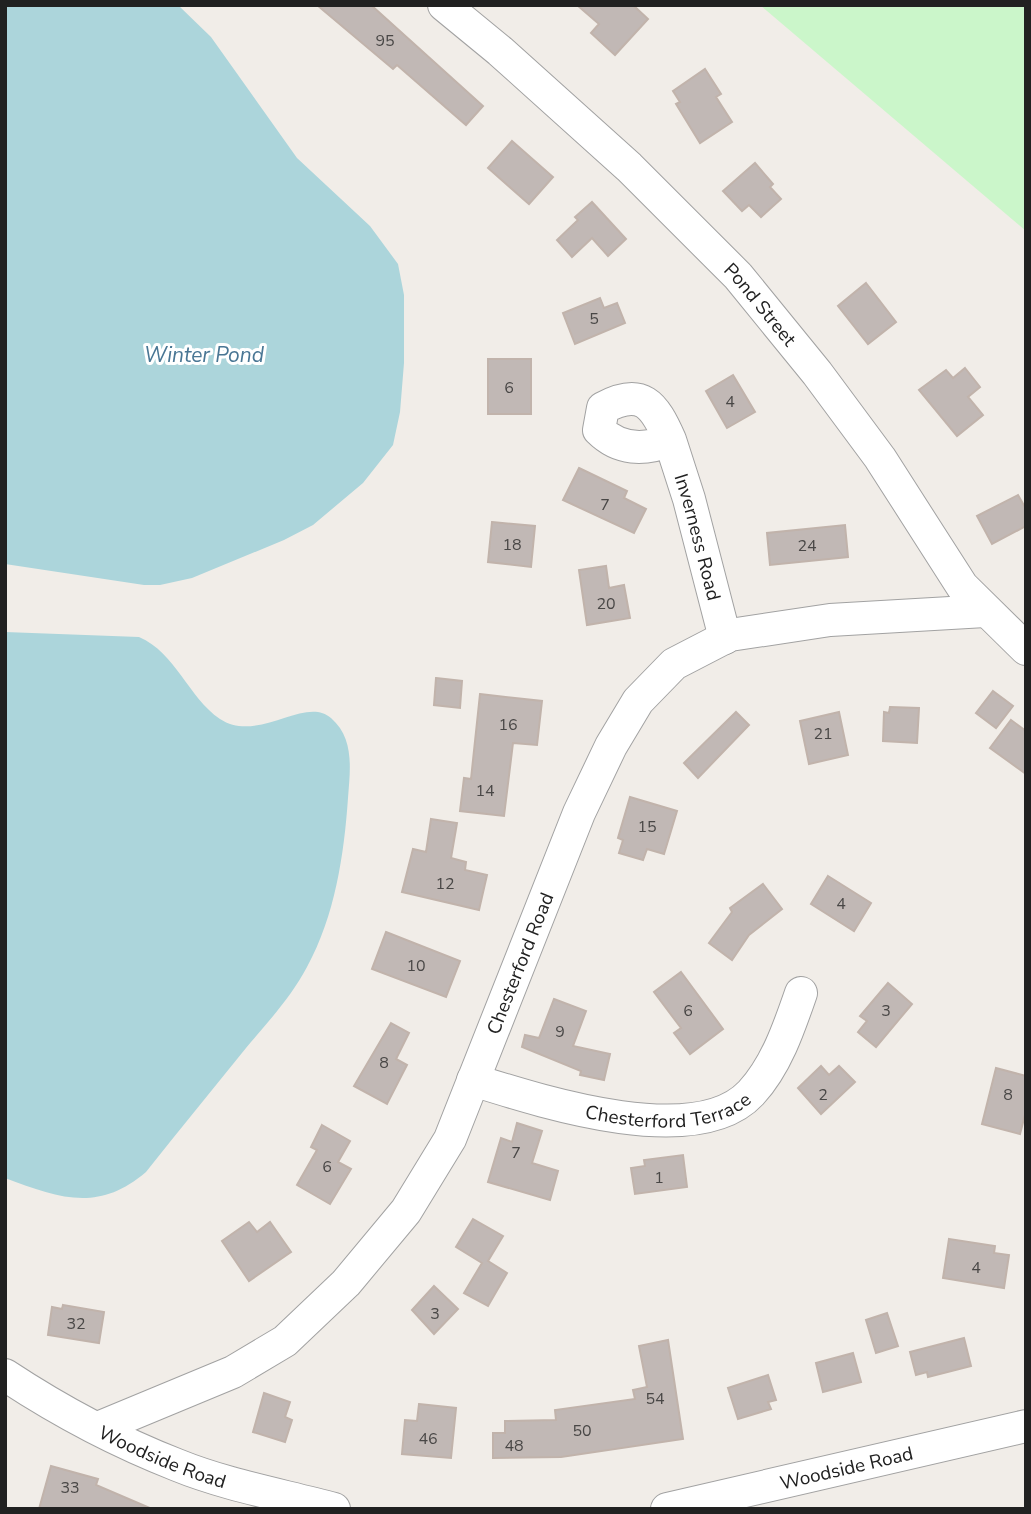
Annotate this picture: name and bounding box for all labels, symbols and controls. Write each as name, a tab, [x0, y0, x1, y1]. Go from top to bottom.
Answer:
house number: 95	[375, 30, 395, 52]
street label: Pond Street	[718, 257, 802, 352]
house number: 5	[589, 308, 599, 330]
water label: Winter Pond	[144, 341, 265, 369]
house number: 6	[504, 377, 514, 399]
house number: 4	[725, 391, 735, 413]
street label: Inverness Road	[668, 470, 727, 604]
house number: 7	[600, 494, 610, 516]
house number: 18	[502, 534, 522, 556]
house number: 24	[797, 535, 817, 557]
house number: 20	[596, 593, 616, 615]
house number: 16	[498, 714, 518, 736]
house number: 21	[813, 723, 833, 745]
house number: 14	[475, 780, 495, 802]
house number: 15	[637, 816, 657, 838]
house number: 12	[435, 873, 455, 895]
street label: Chesterford Road	[481, 889, 560, 1038]
house number: 4	[836, 893, 846, 915]
house number: 10	[406, 955, 426, 977]
house number: 6	[683, 1000, 693, 1022]
house number: 3	[881, 1000, 891, 1022]
house number: 9	[555, 1021, 565, 1043]
house number: 8	[379, 1052, 389, 1074]
house number: 2	[818, 1084, 828, 1106]
house number: 8	[1003, 1084, 1013, 1106]
street label: Chesterford Terrace	[583, 1087, 757, 1135]
house number: 7	[511, 1142, 521, 1164]
house number: 6	[322, 1156, 332, 1178]
house number: 1	[654, 1167, 664, 1189]
house number: 4	[971, 1257, 981, 1279]
house number: 3	[430, 1303, 440, 1325]
house number: 32	[66, 1313, 86, 1335]
house number: 54	[645, 1388, 665, 1410]
street label: Woodside Road	[94, 1420, 229, 1495]
house number: 50	[572, 1420, 592, 1442]
house number: 46	[418, 1428, 438, 1450]
house number: 48	[504, 1435, 524, 1457]
street label: Woodside Road	[777, 1441, 916, 1497]
house number: 33	[60, 1477, 80, 1499]

